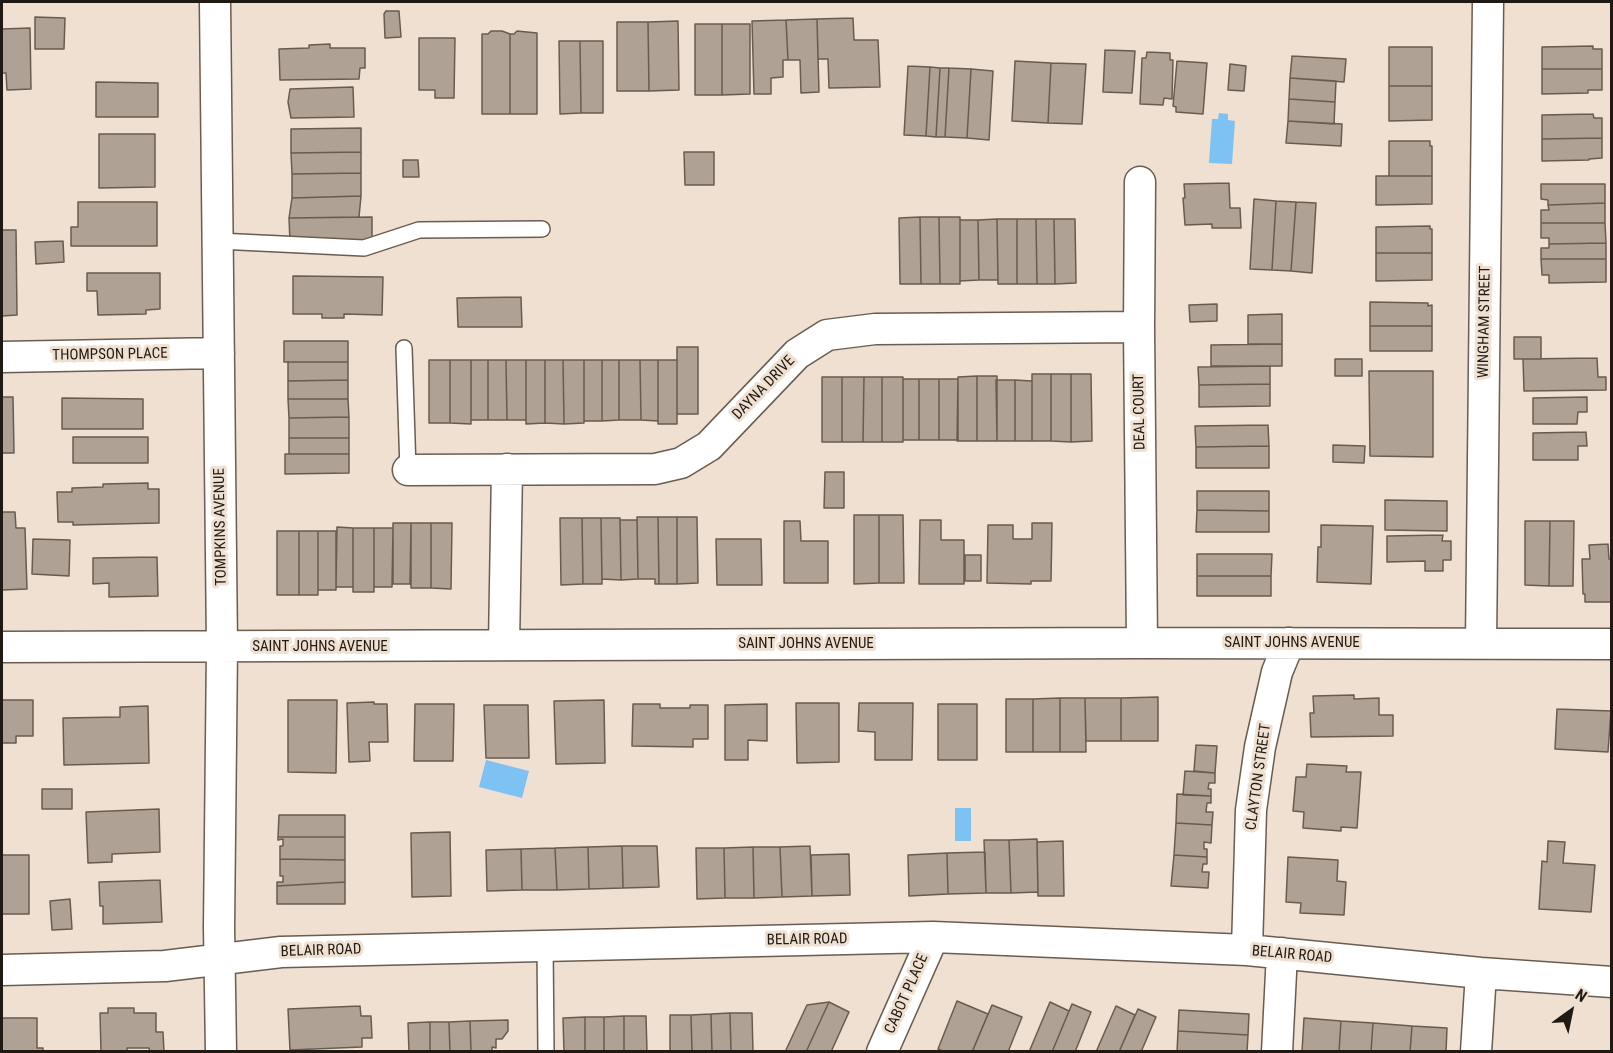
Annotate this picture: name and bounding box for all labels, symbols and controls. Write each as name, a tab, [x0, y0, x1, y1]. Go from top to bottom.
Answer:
street label: WINGHAM STREET	[1475, 266, 1495, 378]
street label: THOMPSON PLACE	[52, 345, 168, 365]
street label: DAYNA DRIVE	[729, 352, 799, 424]
street label: DEAL COURT	[1130, 374, 1150, 450]
street label: TOMPKINS AVENUE	[211, 468, 231, 586]
street label: SAINT JOHNS AVENUE	[1224, 634, 1360, 652]
street label: SAINT JOHNS AVENUE	[738, 635, 874, 653]
street label: SAINT JOHNS AVENUE	[252, 638, 388, 656]
street label: CLAYTON STREET	[1243, 723, 1275, 831]
street label: BELAIR ROAD	[766, 930, 848, 950]
street label: BELAIR ROAD	[280, 941, 362, 961]
street label: BELAIR ROAD	[1251, 943, 1333, 967]
street label: CABOT PLACE	[881, 951, 933, 1037]
north arrow	[1541, 981, 1601, 1041]
text: N	[1572, 985, 1590, 1006]

